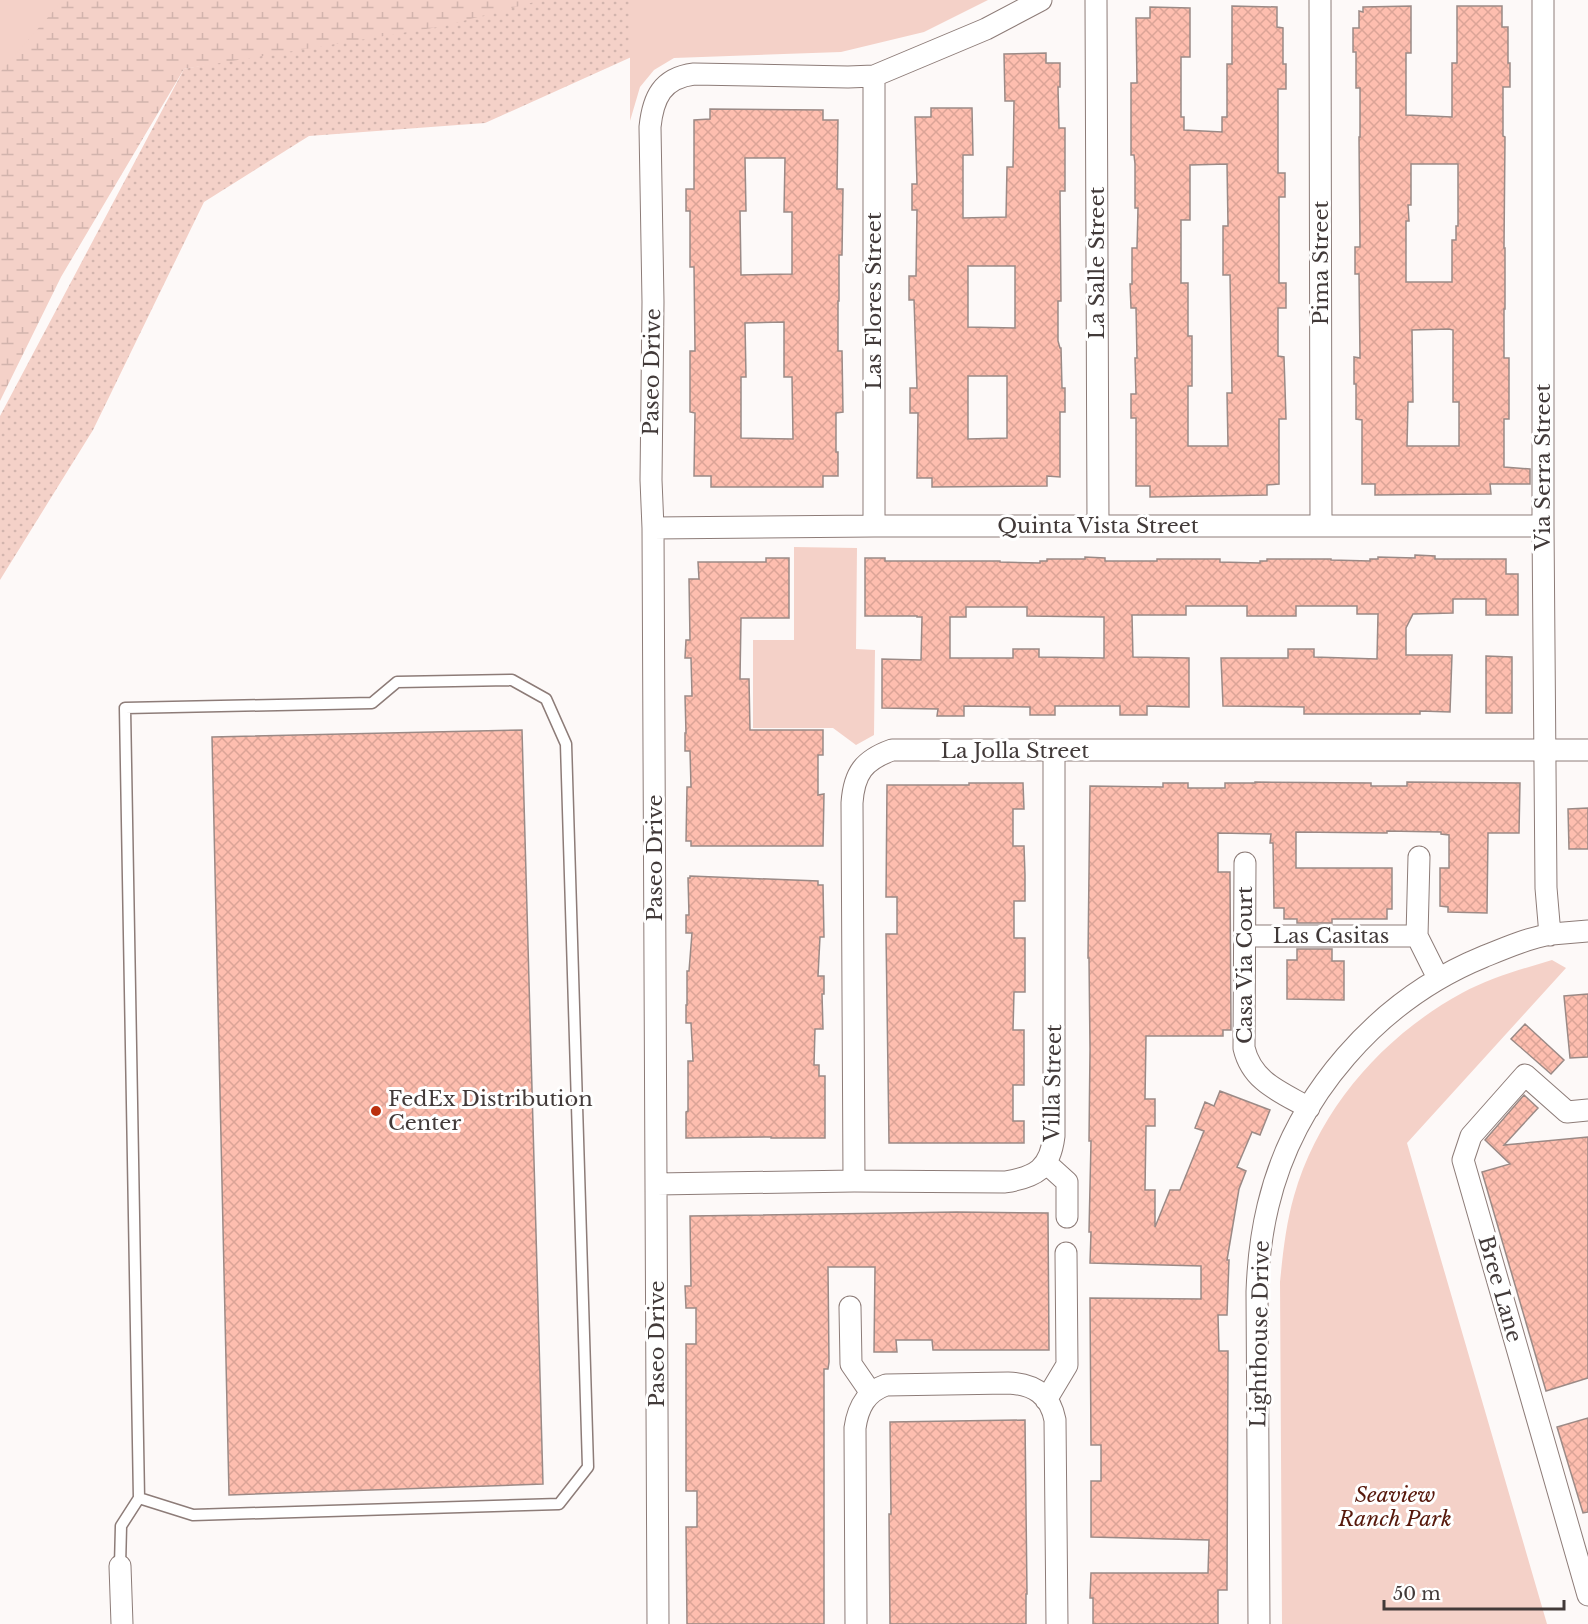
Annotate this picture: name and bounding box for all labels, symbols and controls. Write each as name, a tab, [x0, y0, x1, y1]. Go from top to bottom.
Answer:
street label: La Salle Street	[1084, 187, 1110, 339]
street label: Pima Street	[1308, 201, 1334, 325]
street label: Las Flores Street	[861, 212, 887, 390]
street label: Paseo Drive	[638, 308, 666, 436]
street label: Via Serra Street	[1530, 383, 1556, 552]
street label: Quinta Vista Street	[997, 513, 1199, 539]
street label: La Jolla Street	[941, 738, 1089, 764]
street label: Paseo Drive	[642, 794, 668, 922]
street label: Casa Via Court	[1232, 886, 1258, 1044]
street label: Las Casitas	[1273, 923, 1389, 949]
street label: Villa Street	[1039, 1024, 1067, 1143]
place label: FedEx Distribution Center	[388, 1086, 593, 1136]
marker: FedEx Distribution Center	[369, 1104, 383, 1118]
street label: Bree Lane	[1472, 1233, 1528, 1345]
street label: Lighthouse Drive	[1245, 1240, 1275, 1428]
street label: Paseo Drive	[644, 1280, 670, 1408]
park label: Seaview Ranch Park	[1337, 1482, 1452, 1532]
scale bar	[1384, 1573, 1564, 1611]
text: 50 m	[1393, 1583, 1441, 1605]

